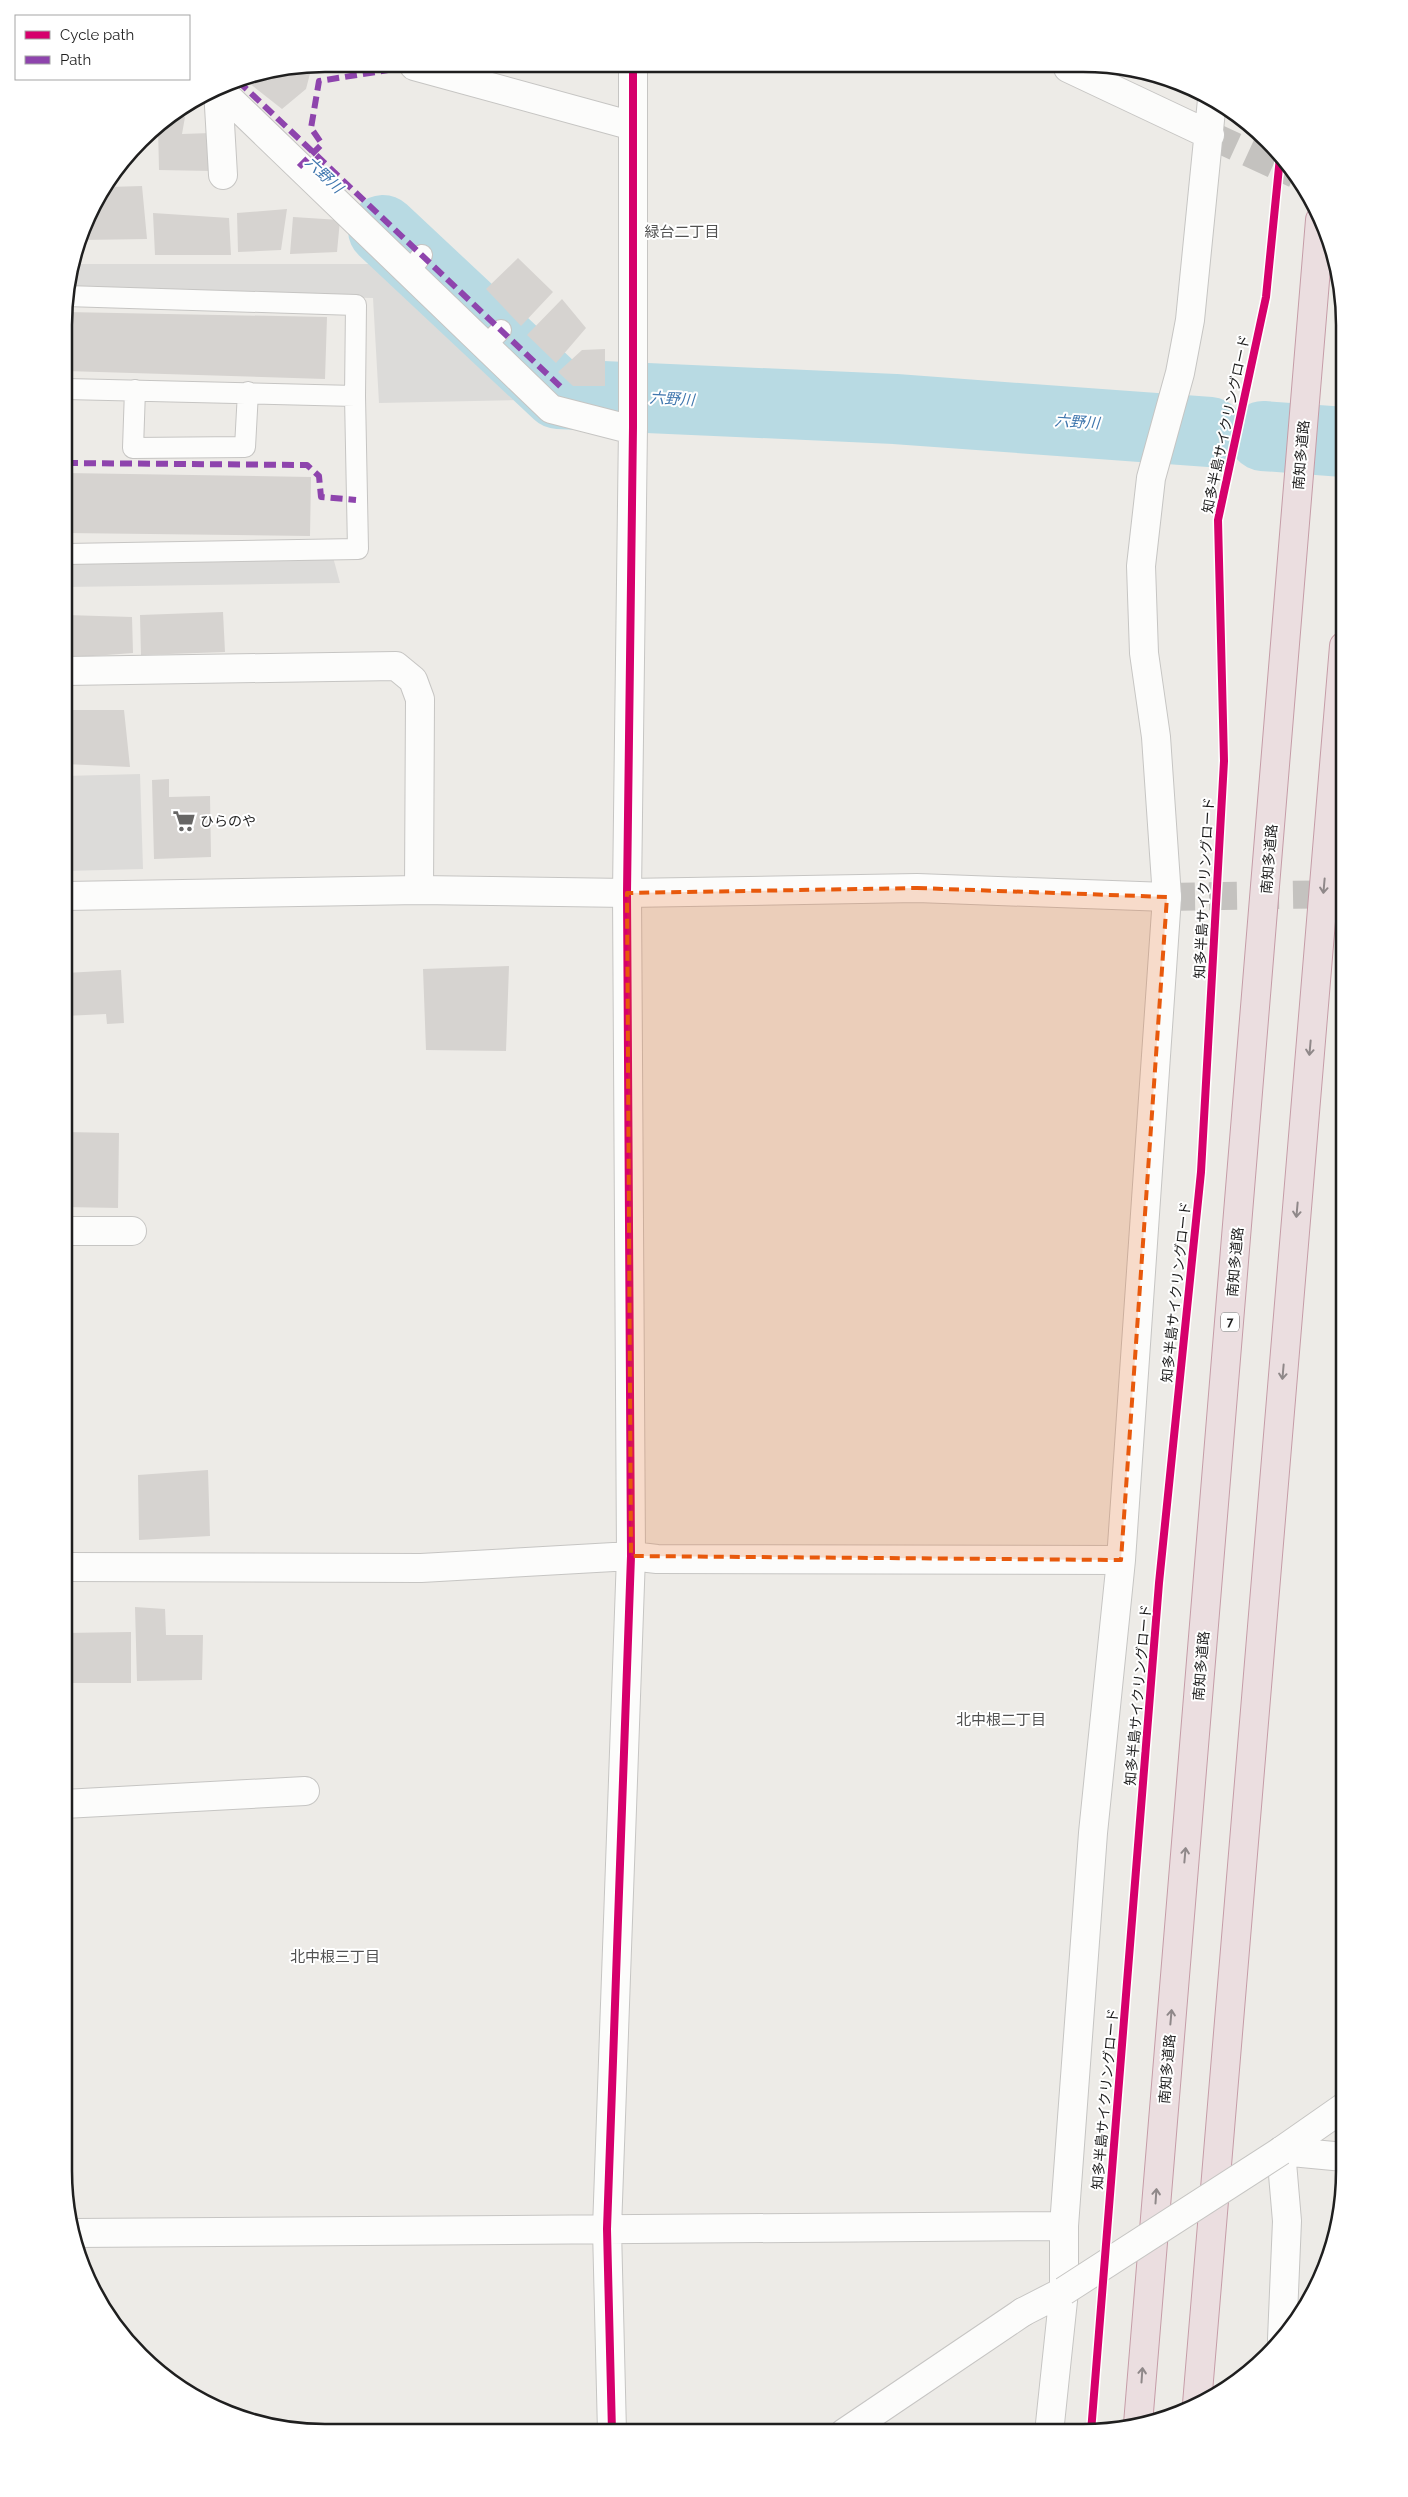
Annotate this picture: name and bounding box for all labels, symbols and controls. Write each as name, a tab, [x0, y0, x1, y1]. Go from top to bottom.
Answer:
legend	[15, 15, 190, 80]
text: Cycle path	[60, 26, 134, 44]
text: Path	[60, 51, 91, 69]
water label: 六野川	[301, 153, 348, 198]
district label: 緑台二丁目	[644, 223, 720, 241]
street label: 知多半島サイクリングロード	[1199, 333, 1253, 515]
water label: 六野川	[649, 389, 697, 409]
water label: 六野川	[1054, 411, 1102, 433]
street label: 南知多道路	[1290, 419, 1312, 491]
street label: 知多半島サイクリングロード	[1191, 797, 1217, 979]
supermarket icon: ひらのや	[171, 808, 197, 834]
place label: ひらのや	[200, 813, 256, 829]
street label: 南知多道路	[1258, 823, 1280, 895]
one-way arrow	[1319, 878, 1329, 894]
one-way arrow	[1306, 1040, 1315, 1056]
street label: 知多半島サイクリングロード	[1159, 1201, 1193, 1383]
one-way arrow	[1292, 1202, 1301, 1218]
street label: 南知多道路	[1224, 1226, 1246, 1298]
road number: 7	[1221, 1312, 1239, 1331]
one-way arrow	[1278, 1364, 1288, 1380]
street label: 知多半島サイクリングロード	[1122, 1604, 1154, 1786]
street label: 南知多道路	[1190, 1630, 1212, 1702]
district label: 北中根二丁目	[956, 1711, 1046, 1729]
one-way arrow	[1180, 1847, 1189, 1863]
district label: 北中根三丁目	[290, 1948, 380, 1966]
street label: 知多半島サイクリングロード	[1089, 2008, 1121, 2190]
one-way arrow	[1166, 2009, 1176, 2025]
street label: 南知多道路	[1156, 2033, 1178, 2105]
one-way arrow	[1151, 2188, 1161, 2204]
one-way arrow	[1137, 2368, 1147, 2384]

